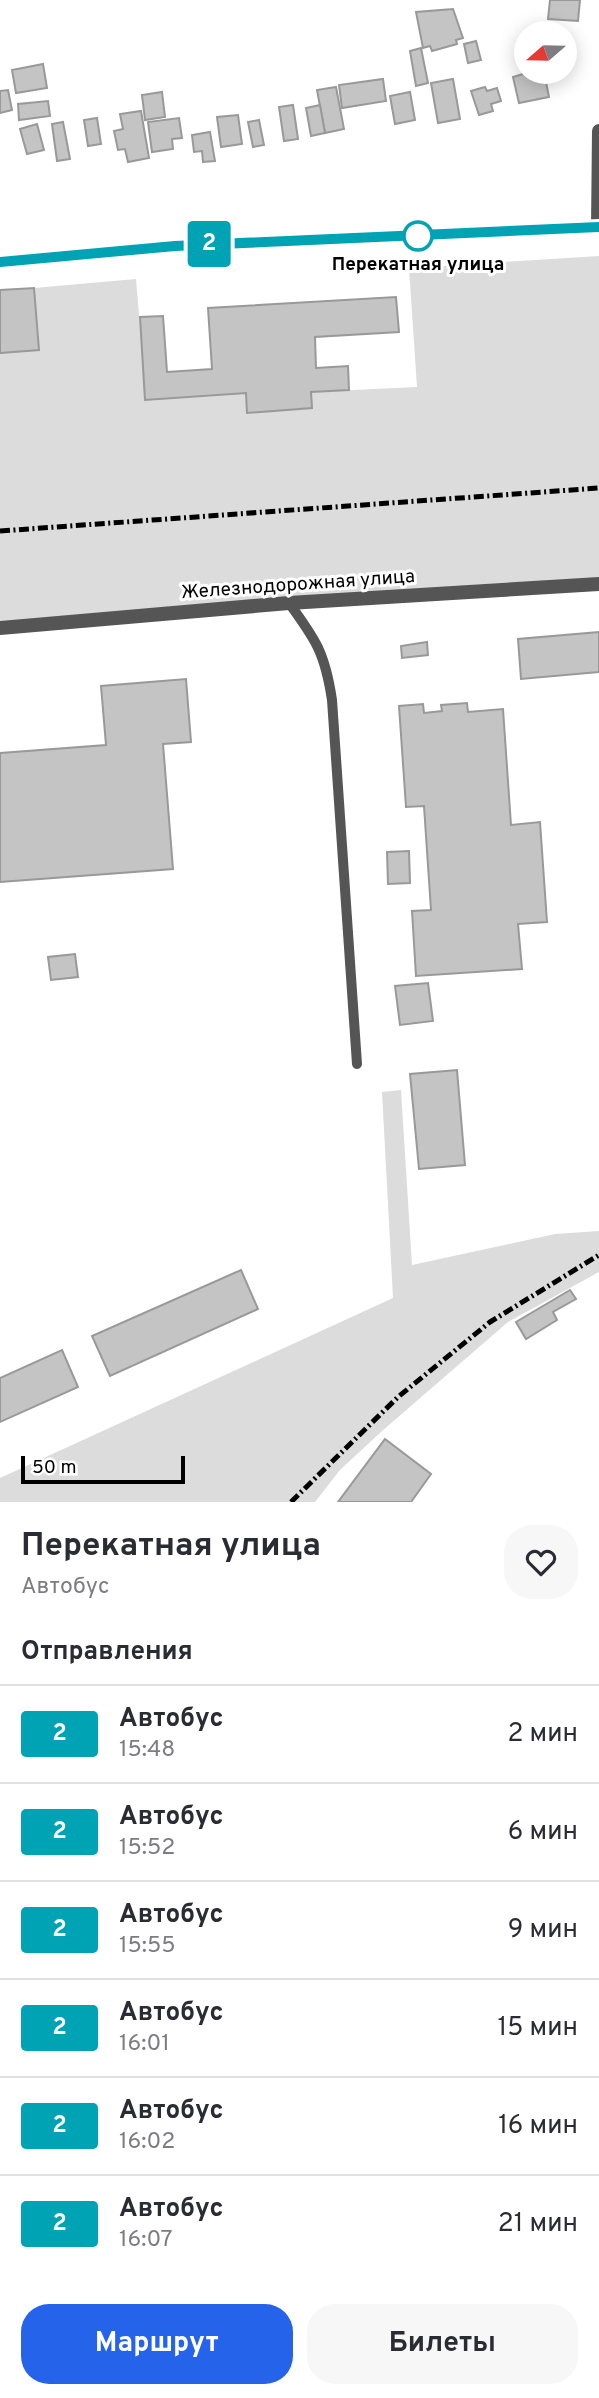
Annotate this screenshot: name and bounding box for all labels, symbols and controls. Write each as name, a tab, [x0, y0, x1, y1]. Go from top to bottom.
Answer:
north arrow	[514, 21, 578, 84]
map controls	[514, 21, 577, 84]
line badge: 2	[186, 221, 232, 267]
marker: Перекатная улица	[403, 221, 433, 251]
text: 2	[202, 229, 216, 259]
place label: Перекатная улица	[332, 253, 504, 277]
street label: Железнодорожная улица	[180, 565, 416, 605]
scale bar	[21, 1453, 186, 1485]
text: 50 m	[32, 1456, 77, 1480]
button: heart	[504, 1525, 578, 1599]
text: Перекатная улица	[21, 1526, 321, 1568]
text: Автобус	[21, 1573, 109, 1602]
text: Отправления	[21, 1636, 193, 1669]
text: Автобус	[119, 1703, 224, 1736]
text: 2 мин	[507, 1718, 578, 1751]
text: 2	[52, 1719, 67, 1749]
text: 15:48	[119, 1736, 175, 1765]
text: Автобус	[119, 1801, 224, 1834]
text: 6 мин	[508, 1816, 578, 1849]
text: 2	[52, 1817, 67, 1847]
text: 15:52	[119, 1834, 175, 1863]
text: Автобус	[119, 1899, 224, 1932]
text: 9 мин	[508, 1914, 578, 1947]
text: 2	[52, 1915, 67, 1945]
text: 15:55	[119, 1932, 176, 1961]
text: Автобус	[119, 1997, 224, 2030]
text: 15 мин	[498, 2012, 578, 2045]
text: 2	[52, 2013, 67, 2043]
text: 16:01	[119, 2030, 170, 2059]
text: Автобус	[119, 2095, 224, 2128]
text: 16 мин	[498, 2110, 578, 2143]
text: 2	[52, 2111, 67, 2141]
text: 16:02	[119, 2128, 175, 2157]
text: Автобус	[119, 2193, 224, 2226]
text: 21 мин	[498, 2208, 578, 2241]
text: 2	[52, 2209, 67, 2239]
text: 16:07	[119, 2226, 173, 2255]
button: Маршрут	[21, 2304, 293, 2384]
button: Билеты	[307, 2304, 578, 2384]

